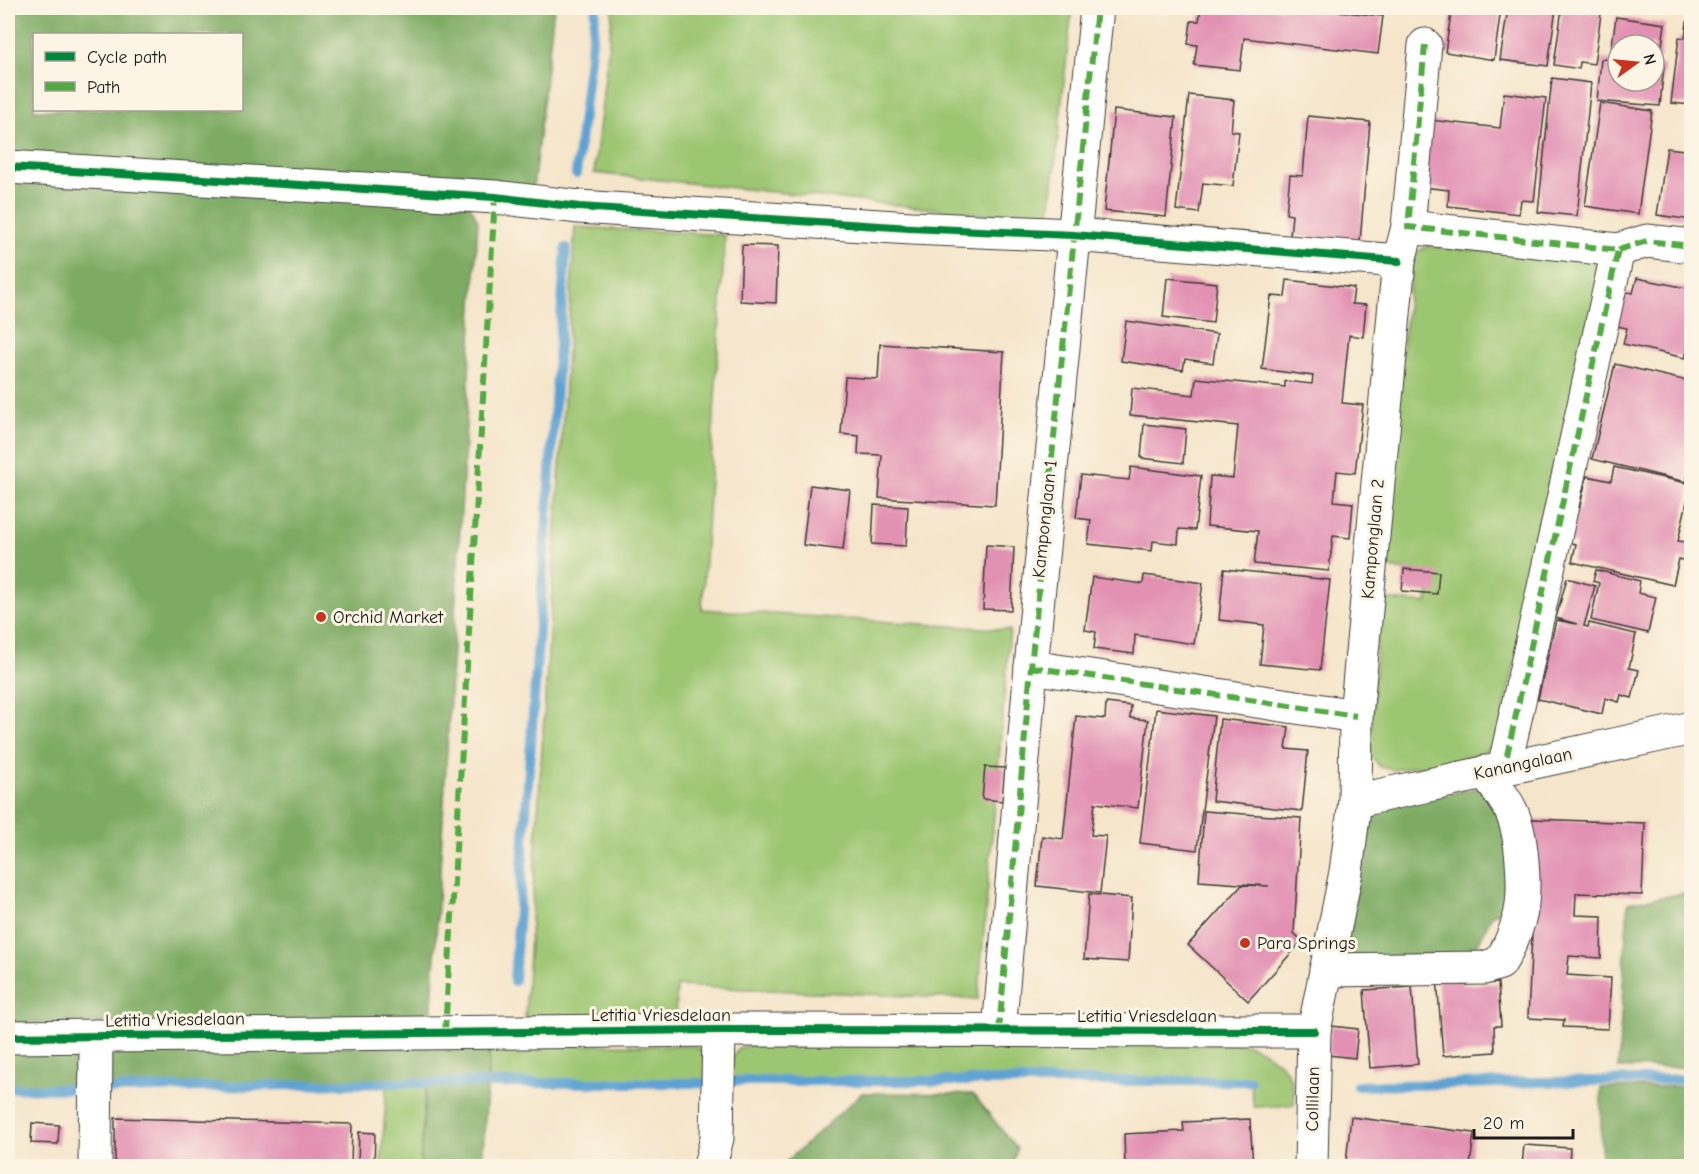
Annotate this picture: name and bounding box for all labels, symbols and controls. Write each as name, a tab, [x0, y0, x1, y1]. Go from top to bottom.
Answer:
legend	[33, 33, 243, 111]
north arrow	[1606, 33, 1666, 93]
text: Cycle path	[87, 47, 167, 68]
text: N	[1639, 52, 1660, 67]
text: Path	[87, 77, 120, 98]
street label: Kamponglaan 1	[1028, 459, 1062, 579]
street label: Kamponglaan 2	[1357, 478, 1389, 600]
place label: Orchid Market	[333, 607, 444, 628]
marker: Orchid Market	[314, 610, 328, 624]
street label: Kanangalaan	[1472, 743, 1574, 785]
place label: Para Springs	[1257, 933, 1355, 954]
marker: Para Springs	[1238, 936, 1252, 950]
street label: Letitia Vriesdelaan	[591, 1005, 731, 1026]
street label: Letitia Vriesdelaan	[1077, 1006, 1217, 1027]
street label: Letitia Vriesdelaan	[105, 1008, 245, 1032]
street label: Collilaan	[1302, 1066, 1324, 1132]
scale bar	[1474, 1102, 1573, 1140]
text: 20 m	[1483, 1113, 1524, 1134]

